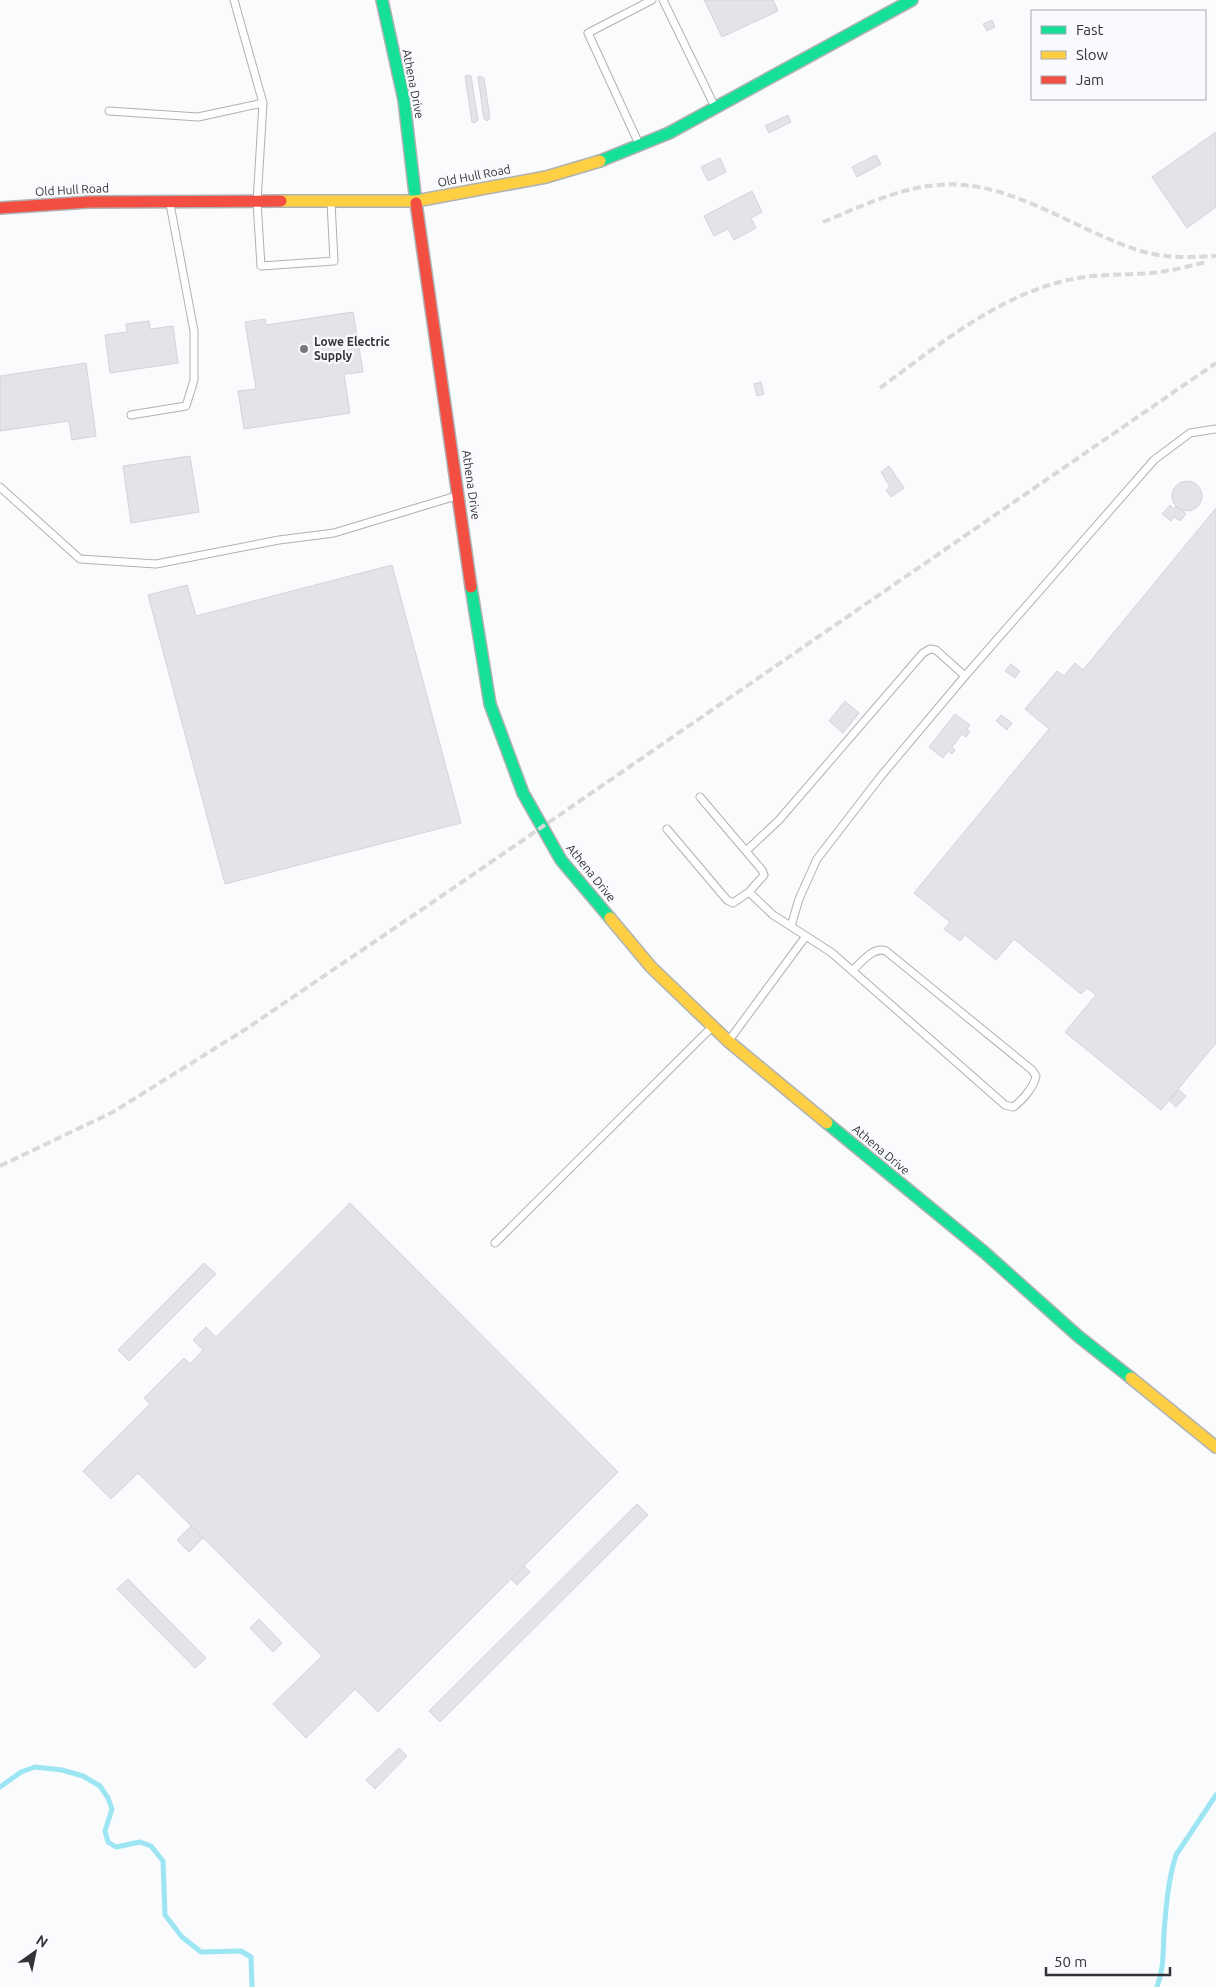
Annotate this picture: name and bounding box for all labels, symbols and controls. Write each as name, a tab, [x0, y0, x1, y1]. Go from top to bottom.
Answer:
legend	[1031, 10, 1206, 100]
text: Fast	[1076, 21, 1104, 38]
text: Slow	[1076, 46, 1109, 63]
street label: Athena Drive	[400, 48, 427, 120]
text: Jam	[1076, 71, 1104, 88]
street label: Old Hull Road	[436, 162, 512, 189]
street label: Old Hull Road	[35, 181, 109, 198]
place label: Lowe Electric Supply	[314, 335, 390, 362]
marker: Lowe Electric Supply	[298, 343, 310, 355]
street label: Athena Drive	[460, 449, 483, 521]
street label: Athena Drive	[564, 841, 619, 904]
street label: Athena Drive	[850, 1122, 912, 1177]
north arrow	[10, 1927, 60, 1977]
text: N	[33, 1932, 51, 1951]
scale bar	[1046, 1944, 1170, 1976]
text: 50 m	[1054, 1953, 1087, 1970]

